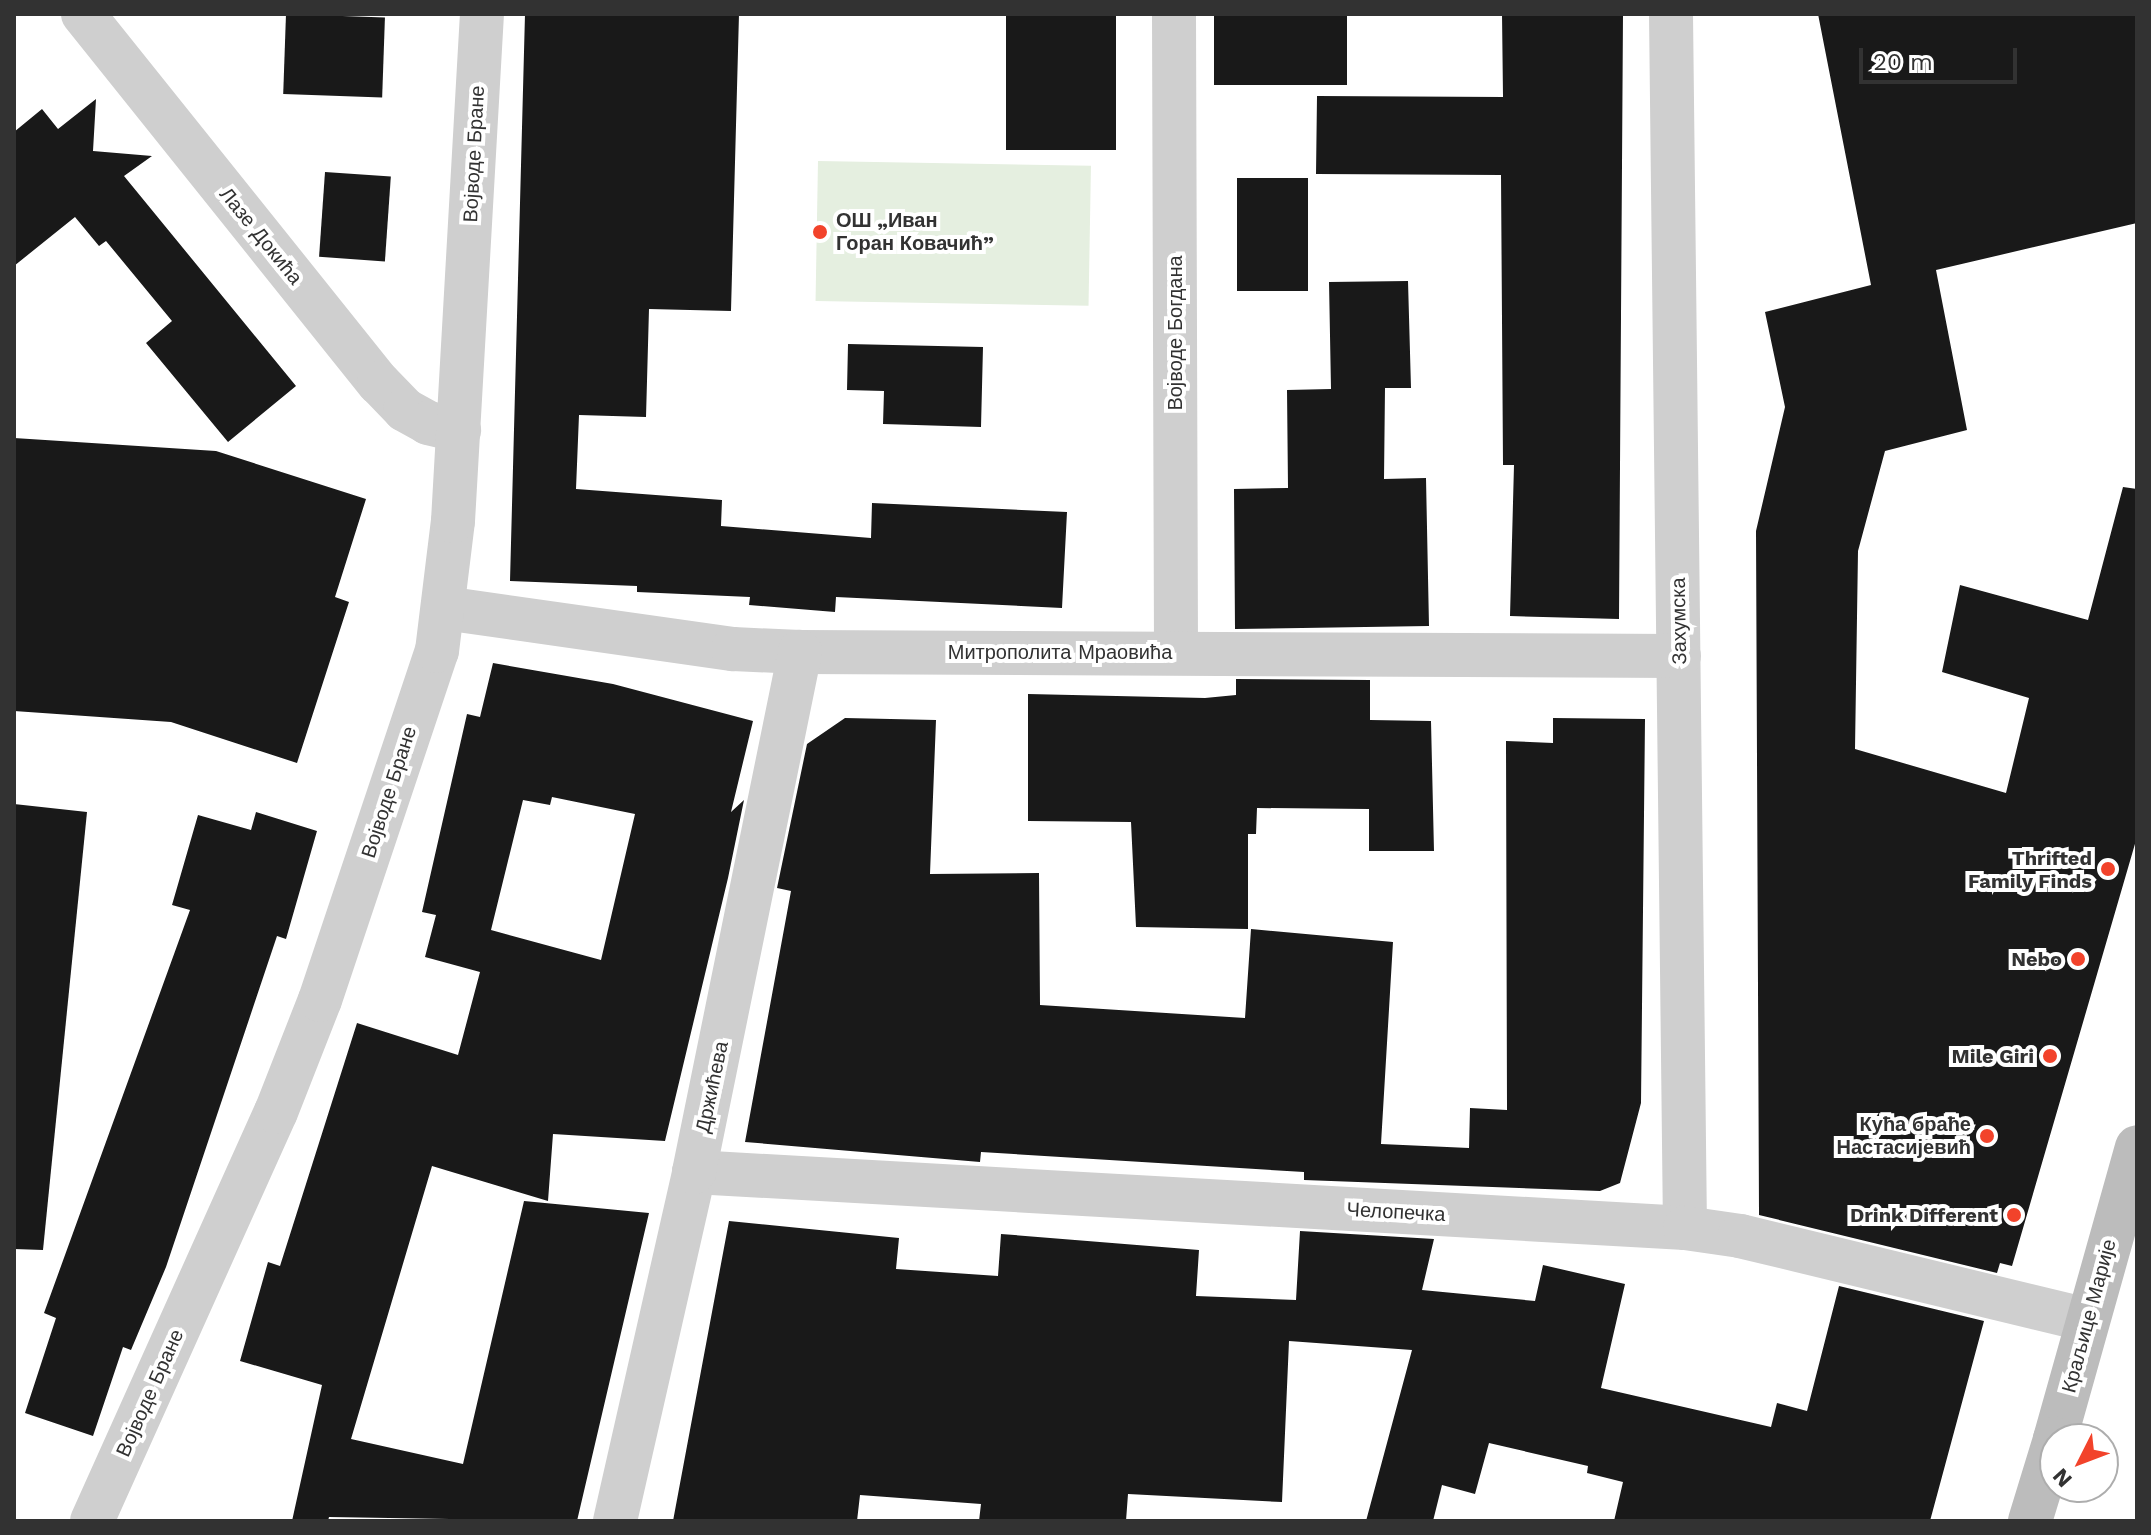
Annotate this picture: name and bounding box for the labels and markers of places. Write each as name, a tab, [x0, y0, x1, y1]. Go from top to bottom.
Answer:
place label: ОШ „Иван Горан Ковачић”	[836, 208, 994, 255]
marker: ОШ „Иван Горан Ковачић”	[811, 223, 829, 241]
place label: Thrifted Family Finds	[1968, 846, 2092, 893]
marker: Thrifted Family Finds	[2099, 860, 2117, 878]
place label: Nebo	[2011, 947, 2062, 971]
marker: Nebo	[2069, 950, 2087, 968]
place label: Mile Giri	[1951, 1044, 2034, 1068]
marker: Mile Giri	[2041, 1047, 2059, 1065]
place label: Кућа браће Настасијевић	[1836, 1112, 1971, 1159]
marker: Кућа браће Настасијевић	[1978, 1127, 1996, 1145]
place label: Drink Different	[1850, 1203, 1998, 1227]
marker: Drink Different	[2005, 1206, 2023, 1224]

